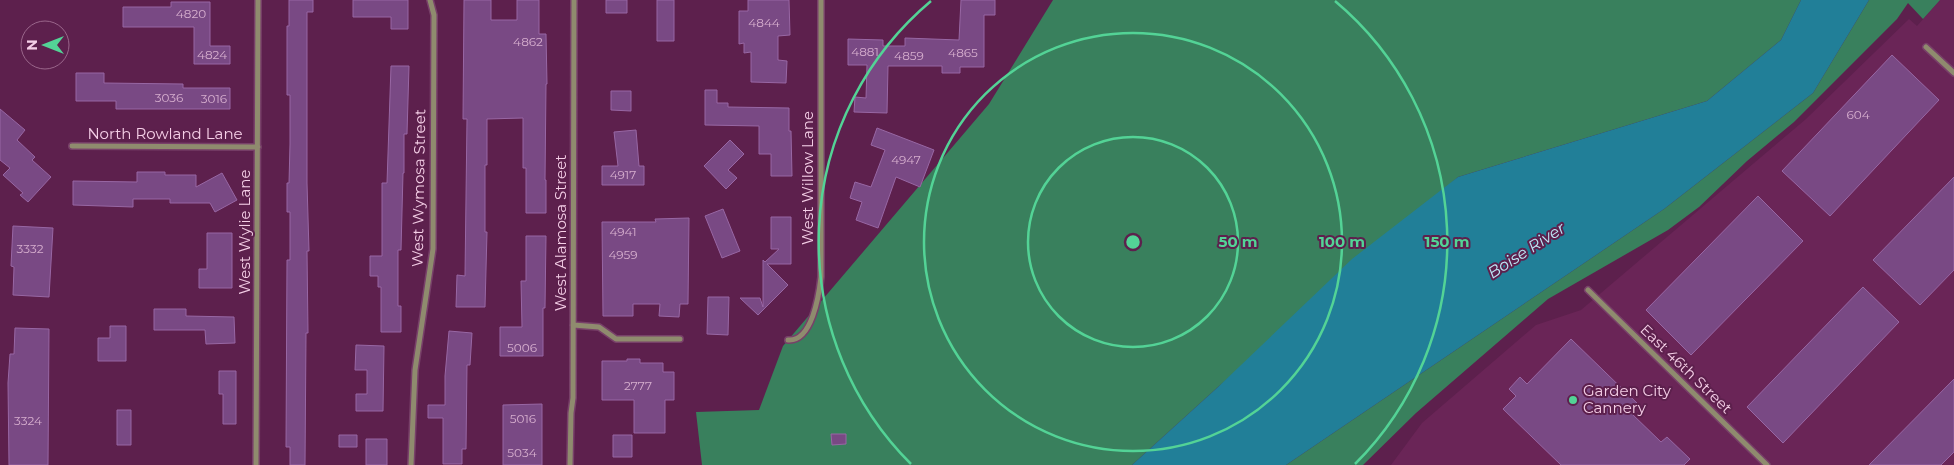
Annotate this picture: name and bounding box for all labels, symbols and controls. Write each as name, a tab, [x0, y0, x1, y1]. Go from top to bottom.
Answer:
house number: 4820	[176, 6, 206, 21]
house number: 4844	[748, 15, 780, 30]
north arrow	[20, 20, 70, 70]
house number: 4862	[513, 34, 543, 49]
text: N	[23, 39, 41, 51]
house number: 4881	[851, 44, 879, 59]
house number: 4865	[948, 45, 978, 60]
house number: 4824	[197, 47, 227, 62]
house number: 4859	[894, 48, 924, 63]
house number: 3036	[155, 90, 183, 105]
house number: 3016	[201, 91, 227, 106]
house number: 604	[1846, 107, 1870, 122]
street label: West Wymosa Street	[408, 109, 429, 267]
street label: West Willow Lane	[798, 111, 817, 245]
street label: North Rowland Lane	[87, 124, 243, 143]
house number: 4947	[891, 152, 921, 167]
street label: West Alamosa Street	[551, 155, 570, 311]
house number: 4917	[610, 167, 636, 182]
street label: West Wylie Lane	[235, 170, 254, 294]
water label: Boise River	[1484, 218, 1569, 282]
house number: 4941	[609, 224, 637, 239]
text: 50 m	[1218, 232, 1258, 251]
text: 100 m	[1319, 232, 1365, 251]
text: 150 m	[1425, 232, 1469, 251]
centre of rings	[1124, 233, 1142, 251]
house number: 3332	[17, 241, 44, 256]
house number: 4959	[608, 247, 638, 262]
street label: East 46th Street	[1636, 320, 1736, 417]
house number: 5006	[507, 340, 537, 355]
house number: 2777	[624, 378, 652, 393]
place label: Garden City Cannery	[1583, 381, 1672, 417]
marker: Garden City Cannery	[1567, 394, 1579, 406]
house number: 5016	[510, 411, 536, 426]
house number: 3324	[14, 413, 42, 428]
house number: 5034	[507, 445, 537, 460]

